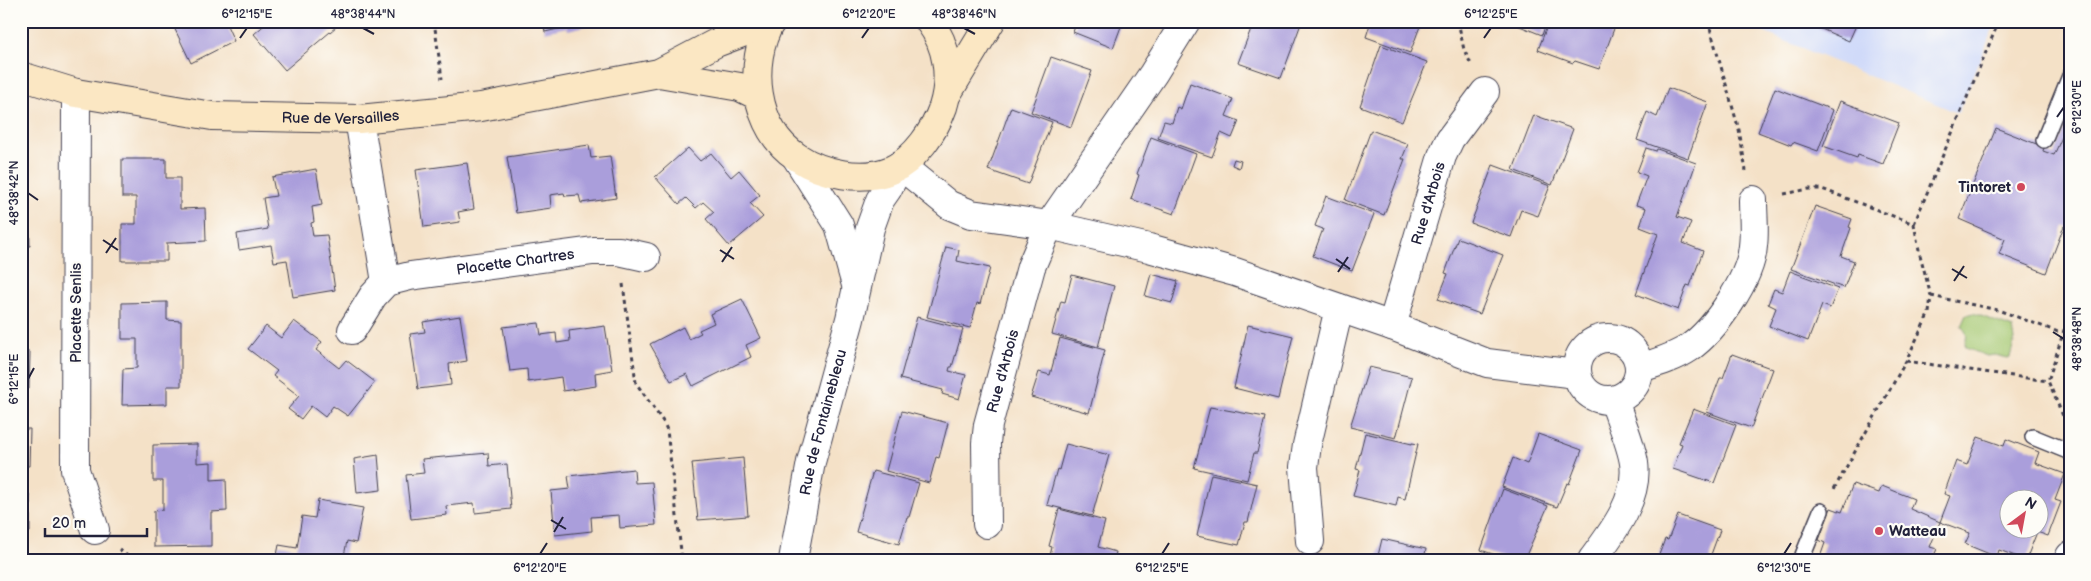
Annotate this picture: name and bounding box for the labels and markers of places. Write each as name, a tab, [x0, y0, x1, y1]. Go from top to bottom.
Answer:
place label: Tintoret	[1958, 178, 2011, 197]
marker: Tintoret	[2015, 181, 2027, 193]
place label: Watteau	[1889, 522, 1946, 541]
marker: Watteau	[1873, 525, 1885, 537]

